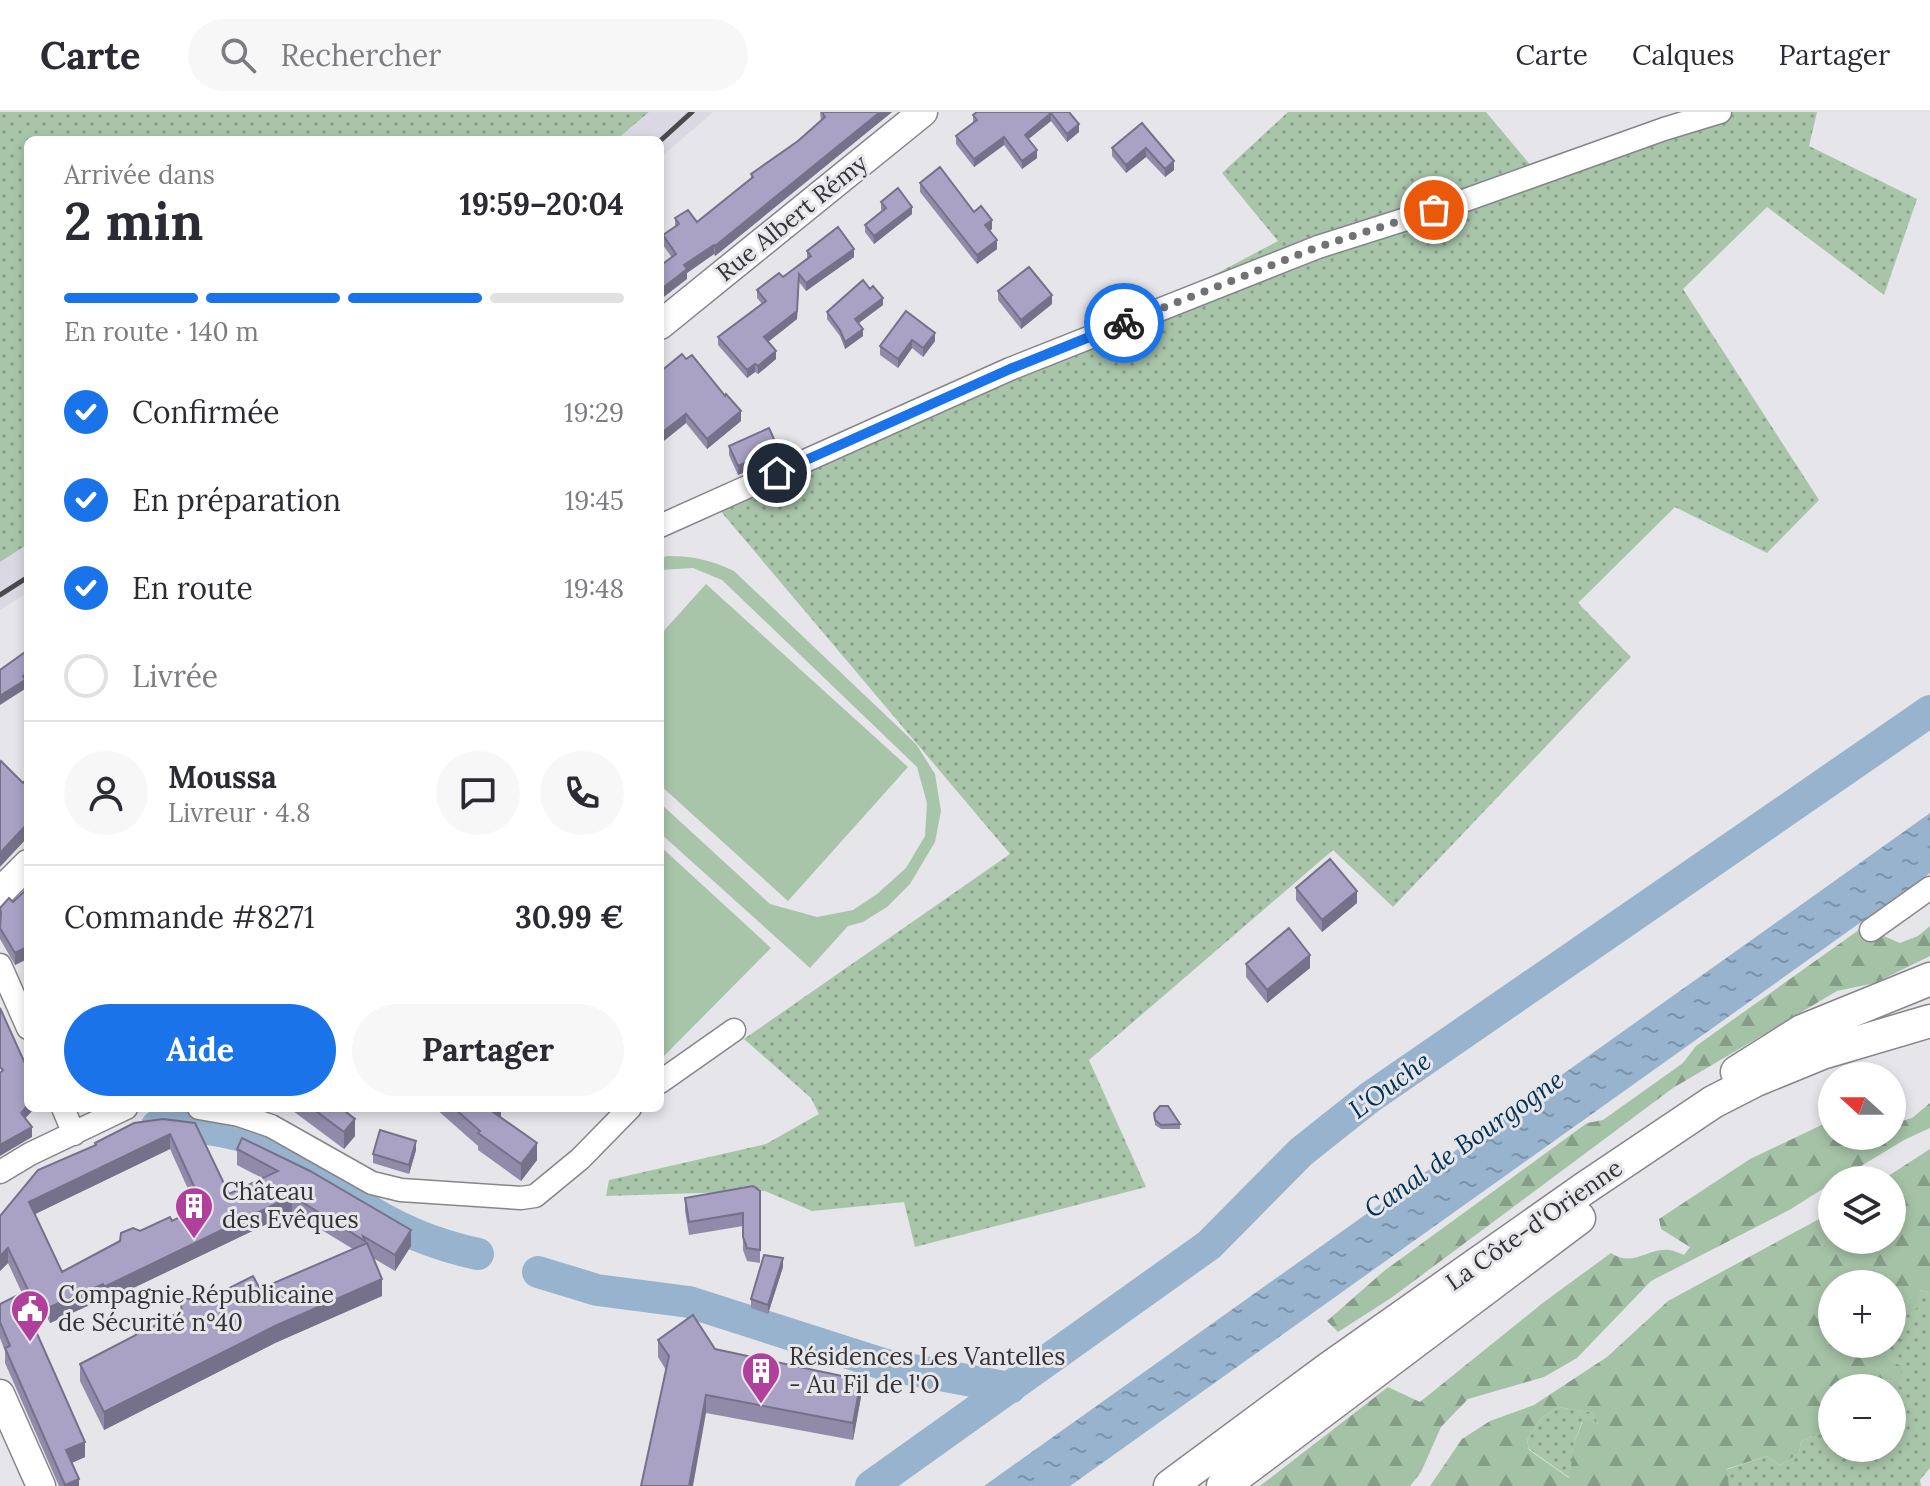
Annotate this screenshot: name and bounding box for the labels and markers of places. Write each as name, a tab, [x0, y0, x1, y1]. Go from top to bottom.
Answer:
pin	[1400, 176, 1468, 244]
pin	[743, 439, 811, 507]
place label: Château des Evêques	[222, 1176, 359, 1235]
building icon: Château des Evêques	[173, 1185, 215, 1240]
place label: Compagnie Républicaine de Sécurité n°40	[58, 1279, 334, 1338]
public building icon: Compagnie Républicaine de Sécurité n°40	[9, 1288, 51, 1343]
place label: Résidences Les Vantelles - Au Fil de l'O	[789, 1341, 1065, 1400]
building icon: Résidences Les Vantelles - Au Fil de l'O	[740, 1350, 782, 1405]

